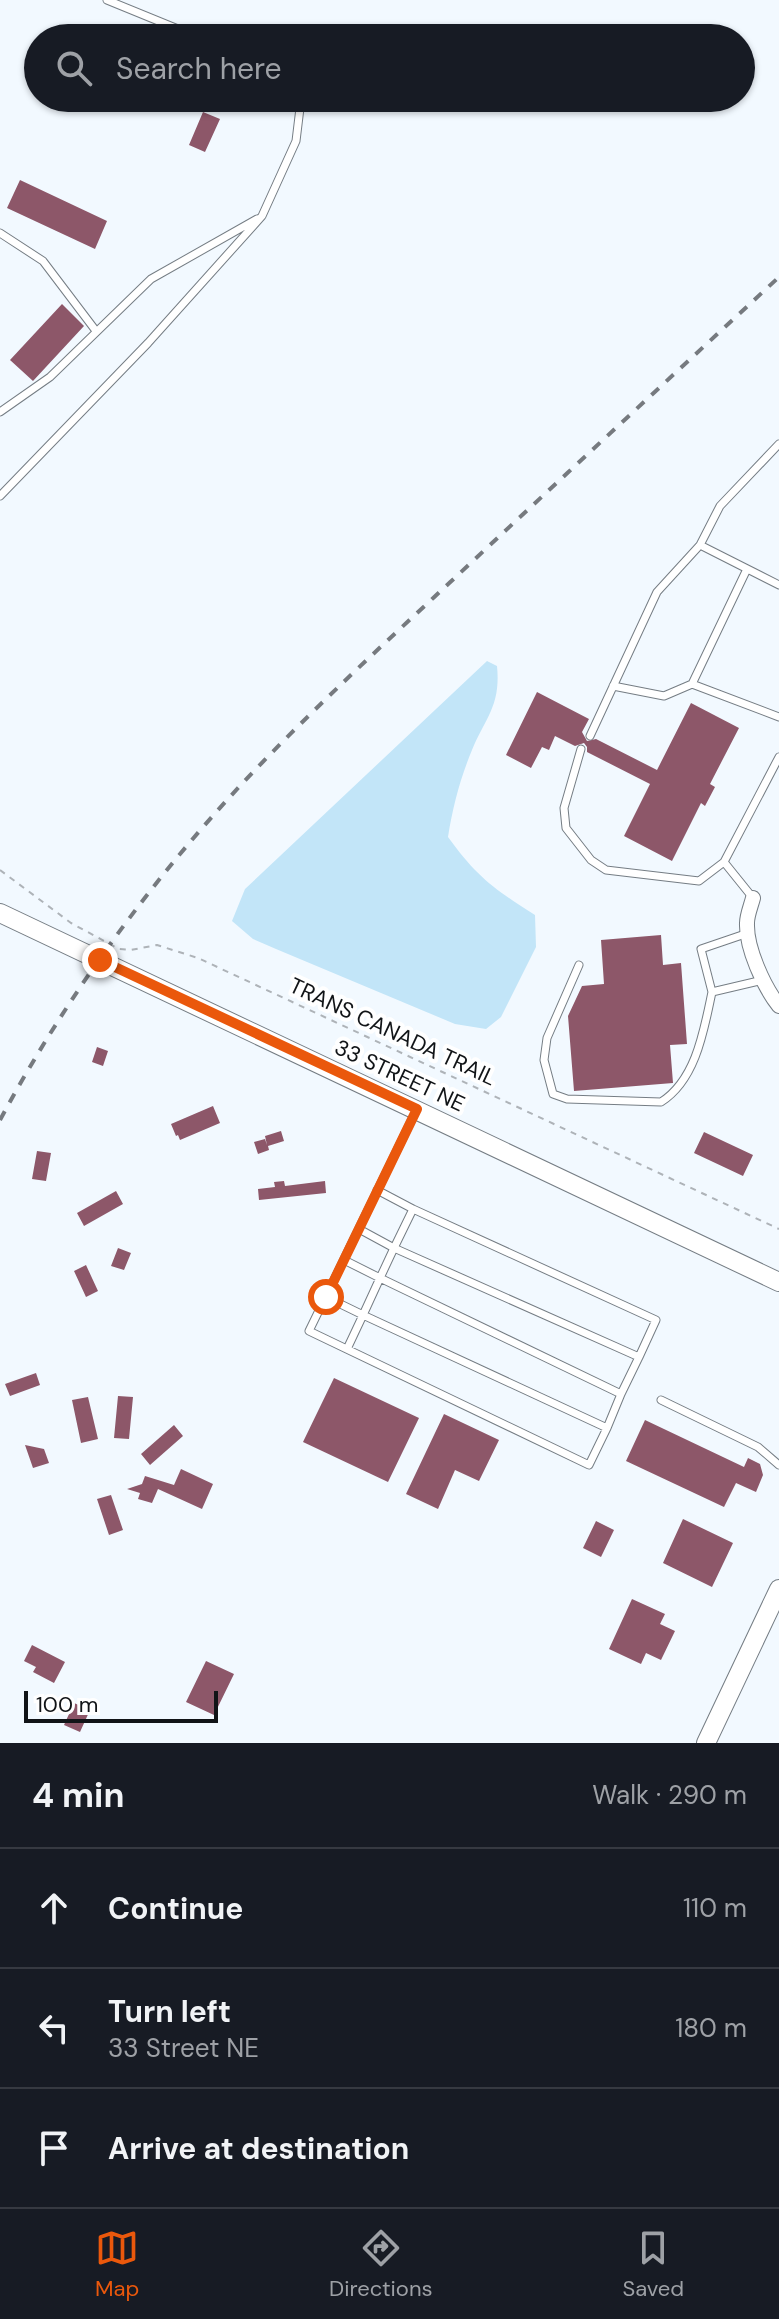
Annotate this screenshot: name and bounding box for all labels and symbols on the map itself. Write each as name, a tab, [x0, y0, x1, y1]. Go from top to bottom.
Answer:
route end	[82, 942, 118, 978]
street label: TRANS CANADA TRAIL	[285, 971, 501, 1092]
street label: 33 STREET NE	[330, 1033, 470, 1118]
route start	[308, 1279, 344, 1315]
scale bar	[24, 1687, 218, 1723]

